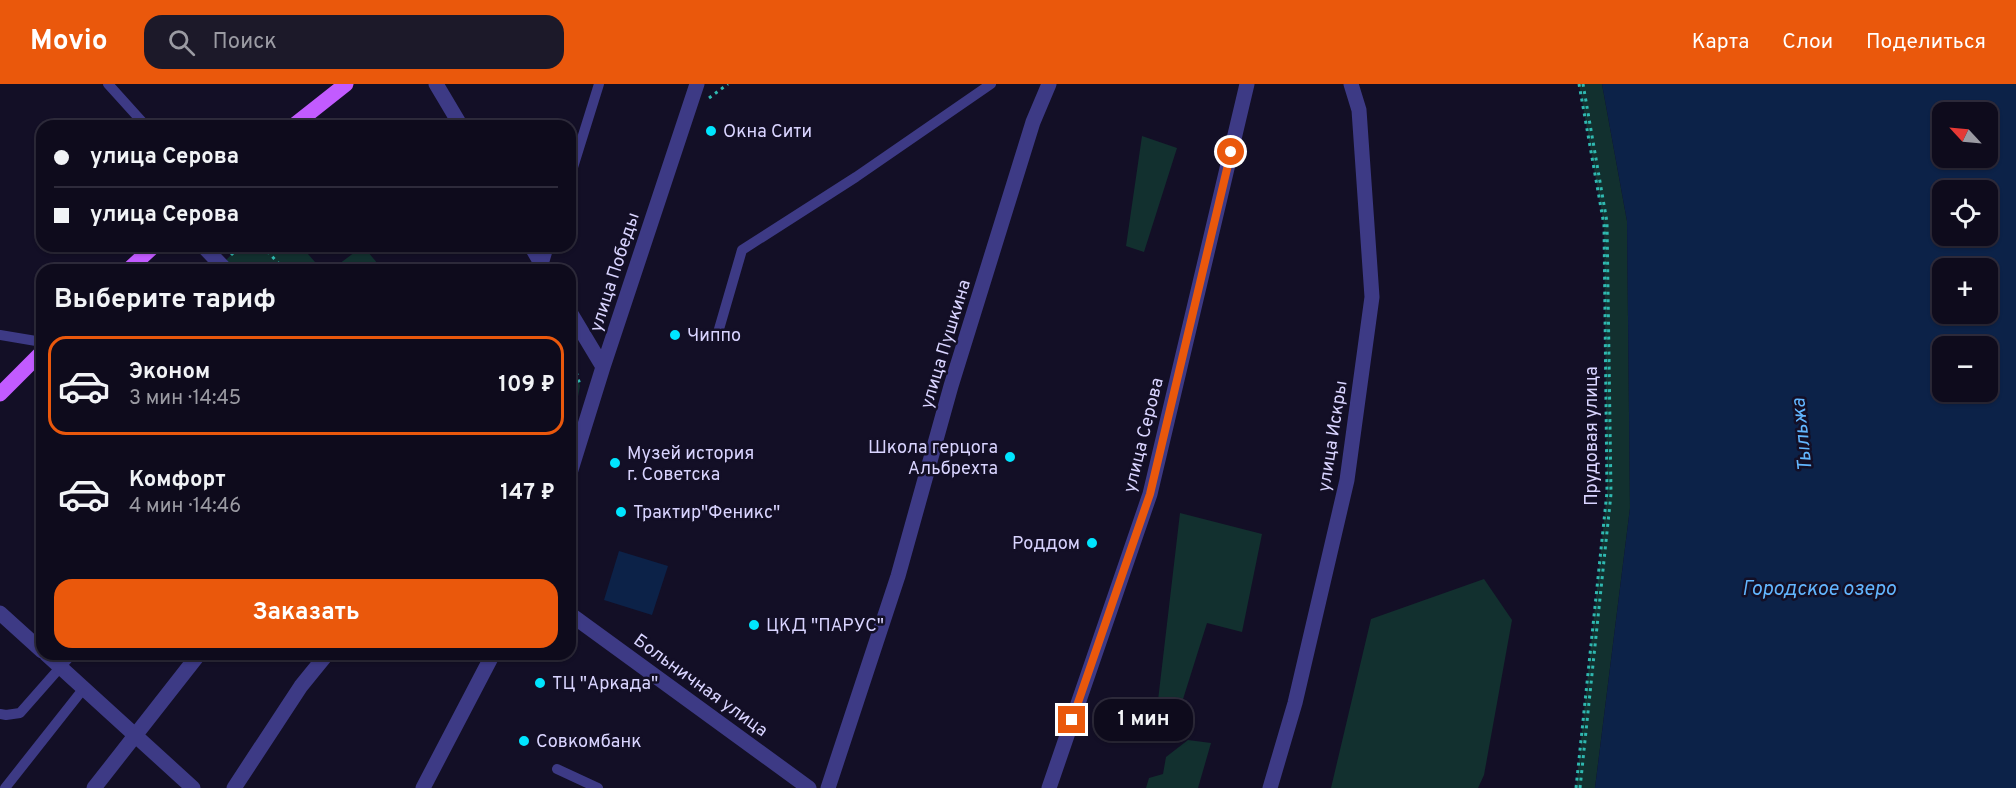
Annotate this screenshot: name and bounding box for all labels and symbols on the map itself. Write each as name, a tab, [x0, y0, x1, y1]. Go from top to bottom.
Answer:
north arrow	[1932, 102, 1998, 168]
place label: Окна Сити	[723, 121, 812, 144]
marker: Окна Сити	[704, 124, 718, 138]
route start	[1217, 138, 1244, 165]
street label: улица Победы	[585, 210, 646, 335]
street label: улица Пушкина	[916, 277, 977, 412]
place label: Чиппо	[687, 325, 741, 348]
marker: Чиппо	[668, 328, 682, 342]
street label: Прудовая улица	[1581, 366, 1604, 506]
street label: улица Серова	[1119, 376, 1170, 495]
street label: улица Искры	[1313, 379, 1354, 494]
water label: Тыльжа	[1786, 396, 1820, 473]
place label: Школа герцога Альбрехта	[868, 437, 998, 481]
place label: Музей история г. Советска	[627, 443, 754, 487]
marker: Школа герцога Альбрехта	[1003, 450, 1017, 464]
marker: Музей история г. Советска	[608, 456, 622, 470]
place label: Трактир"Феникс"	[633, 502, 780, 525]
marker: Трактир"Феникс"	[614, 505, 628, 519]
place label: Роддом	[1012, 533, 1080, 556]
marker: Роддом	[1085, 536, 1099, 550]
water label: Городское озеро	[1742, 577, 1896, 603]
place label: ЦКД "ПАРУС"	[766, 615, 884, 638]
marker: ЦКД "ПАРУС"	[747, 618, 761, 632]
street label: Больничная улица	[628, 630, 772, 743]
place label: ТЦ "Аркада"	[552, 673, 658, 696]
marker: ТЦ "Аркада"	[533, 676, 547, 690]
callout: 1 мин	[1093, 699, 1192, 741]
route end	[1058, 706, 1085, 733]
place label: Совкомбанк	[536, 731, 641, 754]
marker: Совкомбанк	[517, 734, 531, 748]

